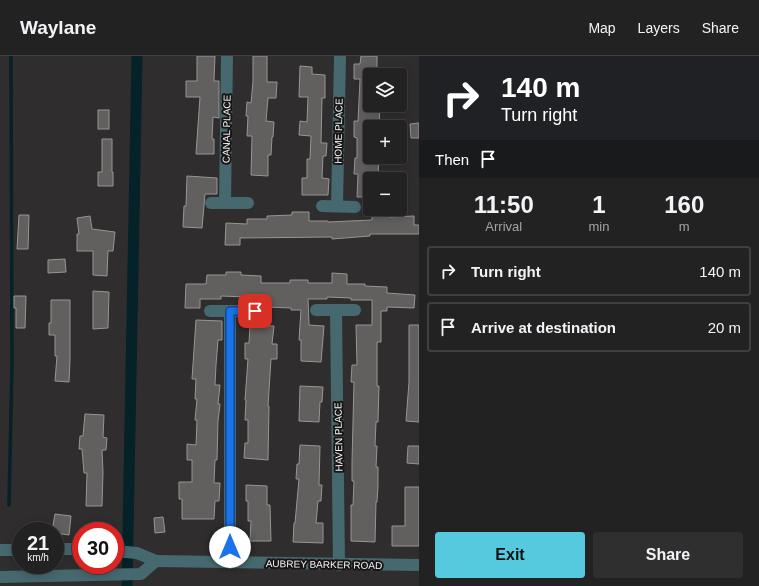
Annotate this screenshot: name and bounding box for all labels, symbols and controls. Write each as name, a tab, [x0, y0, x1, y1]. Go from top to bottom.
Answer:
text: Waylane	[20, 17, 96, 38]
text: Map	[588, 20, 616, 36]
text: Layers	[638, 20, 680, 36]
text: Share	[702, 20, 739, 36]
map controls	[363, 68, 407, 216]
button: layers	[363, 68, 407, 112]
icon: right	[435, 72, 487, 124]
text: 140 m	[501, 72, 580, 103]
street label: CANAL PLACE	[220, 94, 233, 163]
street label: HOME PLACE	[332, 98, 345, 164]
text: Turn right	[501, 105, 577, 125]
button: +	[363, 120, 407, 164]
icon: arrive	[477, 148, 499, 170]
text: Then	[435, 151, 469, 168]
button: −	[363, 172, 407, 216]
text: 11:50	[474, 191, 534, 218]
text: 1	[592, 191, 606, 218]
text: 160	[664, 191, 704, 218]
text: Arrival	[485, 219, 522, 234]
text: min	[589, 219, 609, 234]
text: m	[679, 219, 690, 234]
icon: right	[437, 260, 459, 282]
text: Turn right	[471, 263, 541, 280]
text: 140 m	[699, 263, 741, 280]
pin	[238, 294, 272, 328]
icon: arrive	[244, 300, 266, 322]
icon: arrive	[437, 316, 459, 338]
text: Arrive at destination	[471, 319, 616, 336]
text: 20 m	[708, 319, 741, 336]
street label: HAVEN PLACE	[332, 402, 345, 472]
speed limit sign: 30	[72, 522, 124, 574]
position arrow	[209, 526, 251, 568]
text: 21	[27, 532, 49, 554]
button: Exit	[435, 532, 585, 578]
button: Share	[593, 532, 743, 578]
text: km/h	[27, 552, 49, 563]
street label: AUBREY BARKER ROAD	[266, 558, 382, 571]

